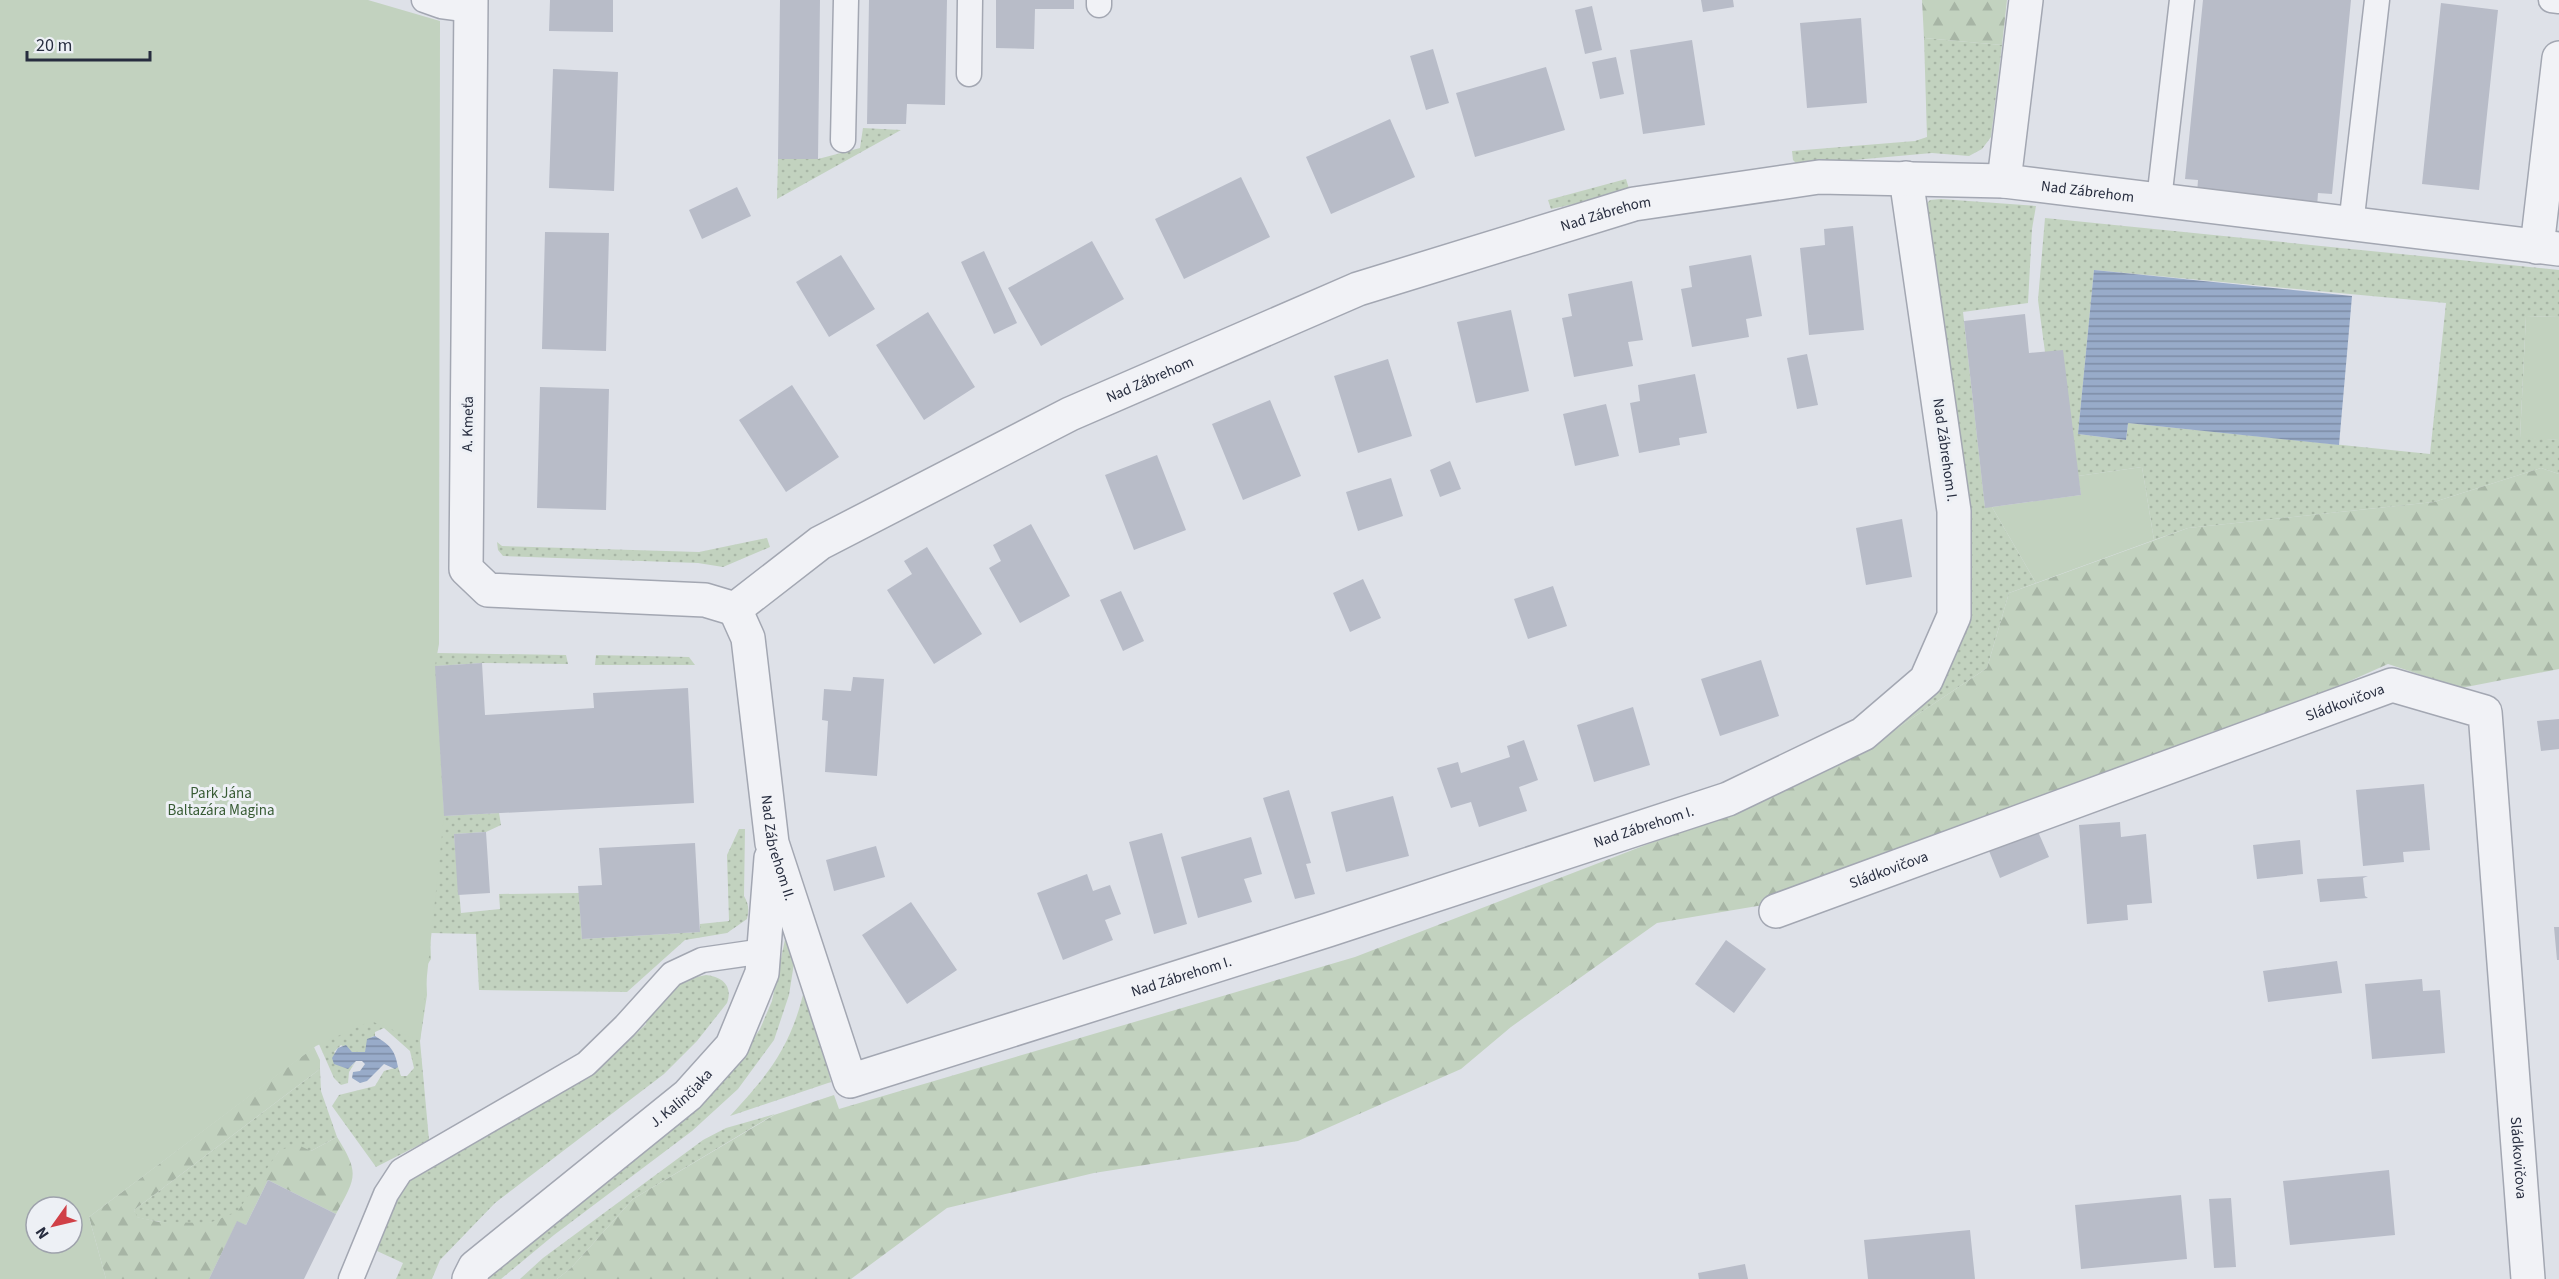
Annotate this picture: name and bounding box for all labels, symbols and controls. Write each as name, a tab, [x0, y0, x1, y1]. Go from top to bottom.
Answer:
scale bar	[27, 24, 150, 62]
text: 20 m	[36, 33, 72, 58]
street label: Nad Zábrehom	[2040, 175, 2135, 207]
street label: Nad Zábrehom	[1558, 191, 1652, 237]
street label: Nad Zábrehom	[1103, 351, 1197, 408]
street label: A. Kmeťa	[457, 396, 479, 452]
street label: Nad Zábrehom I.	[1927, 397, 1963, 503]
street label: Sládkovičova	[2303, 678, 2387, 726]
park label: Park Jána Baltazára Magina	[167, 783, 275, 821]
street label: Nad Zábrehom II.	[756, 794, 801, 903]
street label: Nad Zábrehom I.	[1591, 800, 1696, 853]
street label: Sládkovičova	[1846, 846, 1931, 894]
street label: Nad Zábrehom I.	[1128, 951, 1234, 1002]
street label: J. Kalinčiaka	[645, 1064, 717, 1132]
street label: Sládkovičova	[2505, 1116, 2532, 1200]
north arrow	[24, 1195, 84, 1255]
text: N	[30, 1222, 54, 1243]

